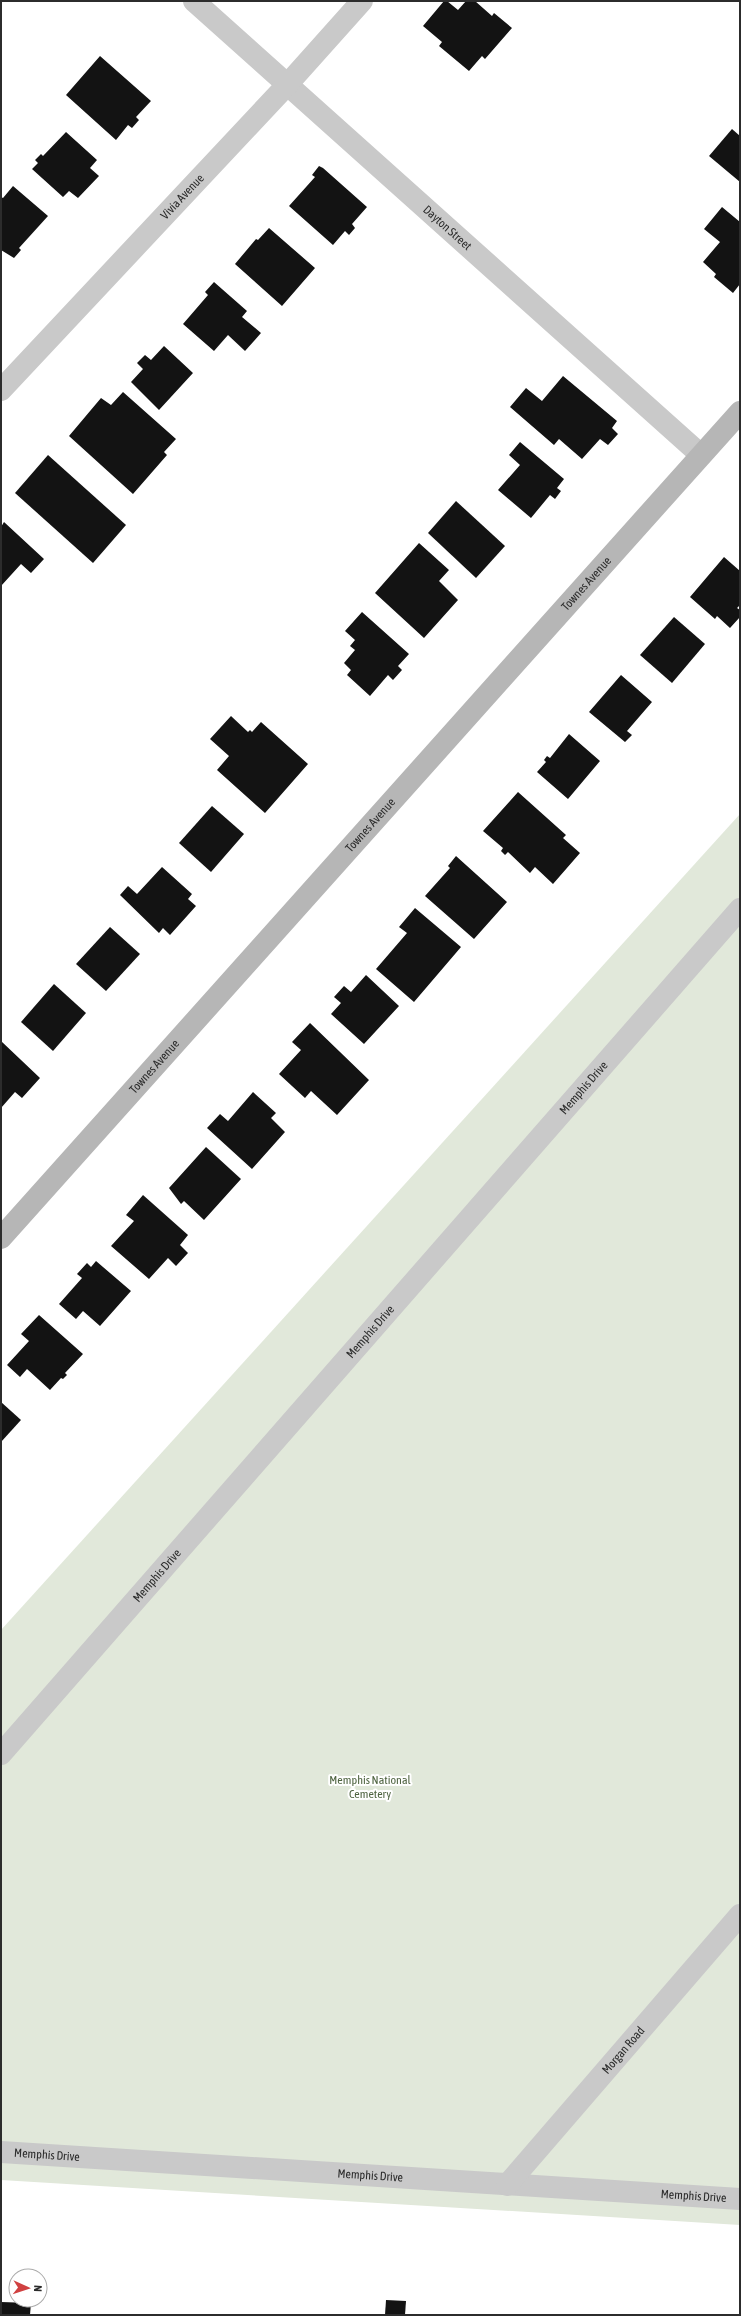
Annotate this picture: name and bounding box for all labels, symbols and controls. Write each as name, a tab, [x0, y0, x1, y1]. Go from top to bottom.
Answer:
street label: Vivia Avenue	[158, 171, 207, 222]
street label: Dayton Street	[420, 203, 475, 253]
street label: Townes Avenue	[559, 554, 614, 614]
street label: Townes Avenue	[343, 795, 398, 855]
street label: Townes Avenue	[127, 1037, 182, 1096]
street label: Memphis Drive	[557, 1058, 610, 1117]
street label: Memphis Drive	[343, 1302, 397, 1361]
street label: Memphis Drive	[130, 1546, 184, 1605]
park label: Memphis National Cemetery	[329, 1773, 412, 1801]
street label: Morgan Road	[599, 2024, 647, 2077]
street label: Memphis Drive	[14, 2146, 80, 2164]
street label: Memphis Drive	[337, 2166, 403, 2185]
street label: Memphis Drive	[660, 2187, 727, 2205]
north arrow	[8, 2268, 48, 2308]
text: N	[32, 2285, 44, 2292]

